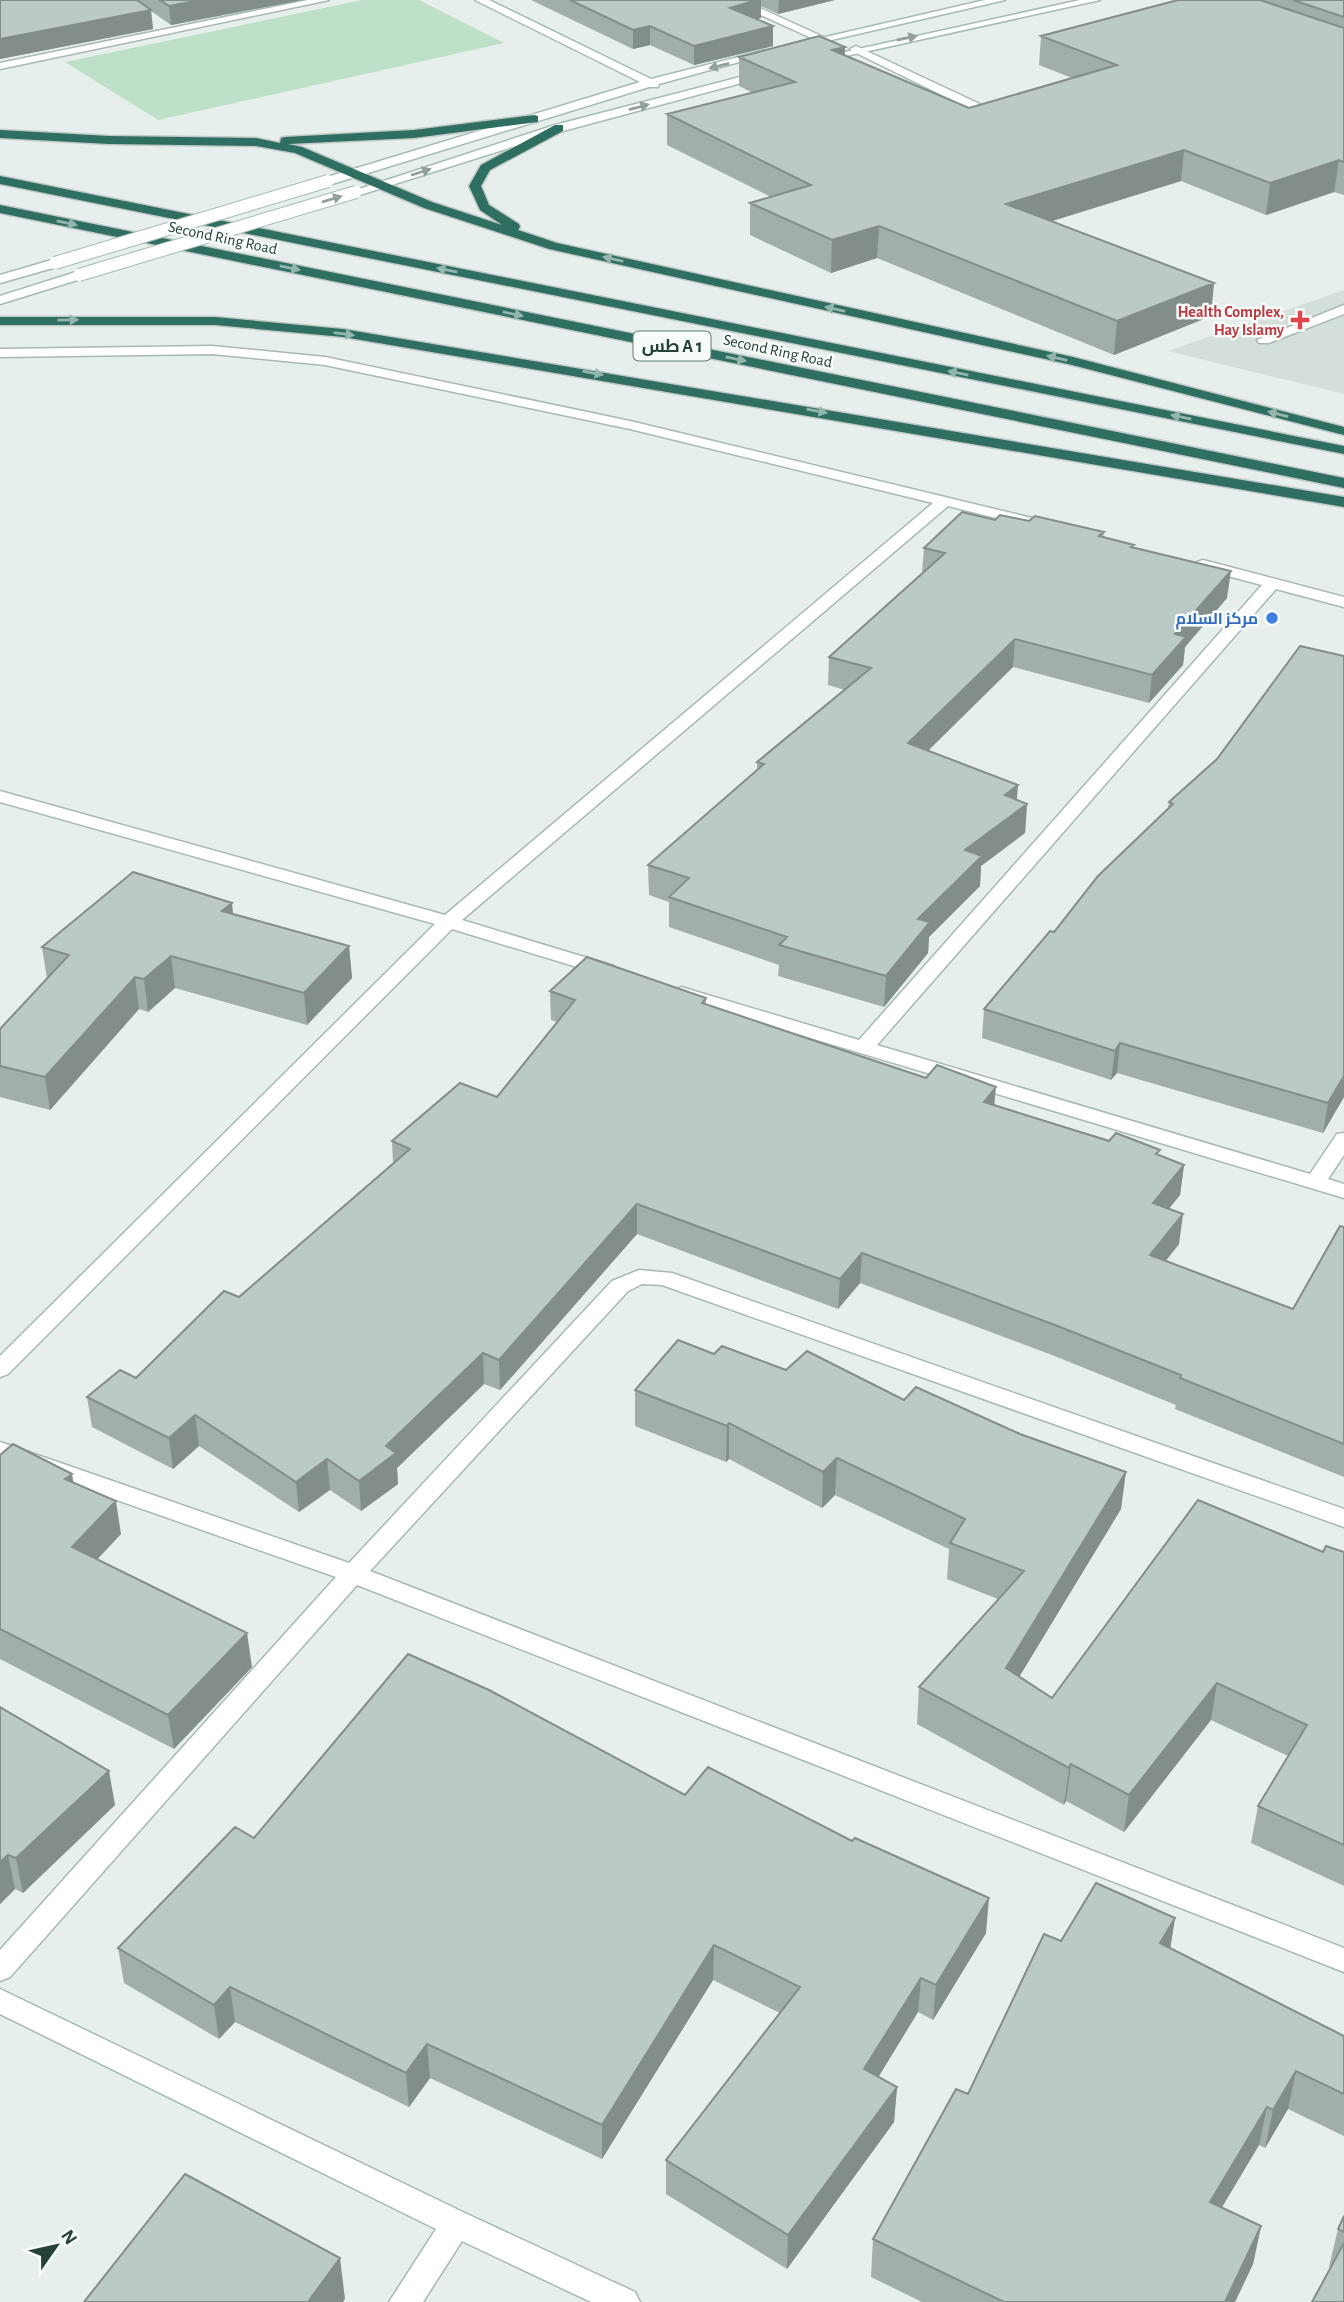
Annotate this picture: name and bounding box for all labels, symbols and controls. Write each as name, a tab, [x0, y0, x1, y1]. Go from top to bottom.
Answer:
one-way arrow	[896, 33, 918, 44]
one-way arrow	[708, 61, 729, 71]
one-way arrow	[628, 101, 650, 112]
one-way arrow	[411, 166, 432, 176]
one-way arrow	[322, 194, 343, 204]
one-way arrow	[56, 218, 78, 229]
street label: Second Ring Road	[167, 219, 279, 257]
one-way arrow	[602, 254, 624, 265]
one-way arrow	[279, 263, 301, 274]
one-way arrow	[436, 264, 458, 275]
one-way arrow	[824, 303, 846, 314]
place label: Health Complex, Hay Islamy	[1178, 304, 1285, 339]
one-way arrow	[502, 308, 524, 319]
marker: Health Complex, Hay Islamy	[1290, 310, 1310, 330]
one-way arrow	[57, 314, 79, 326]
one-way arrow	[333, 328, 355, 339]
road number: طس A 1	[634, 332, 710, 360]
street label: Second Ring Road	[722, 332, 834, 370]
one-way arrow	[1046, 352, 1068, 363]
one-way arrow	[725, 354, 747, 365]
one-way arrow	[947, 367, 969, 378]
one-way arrow	[582, 368, 604, 379]
one-way arrow	[806, 406, 828, 417]
one-way arrow	[1267, 408, 1289, 419]
one-way arrow	[1170, 412, 1192, 423]
marker: مركز السلام	[1264, 610, 1280, 626]
place label: مركز السلام	[1175, 611, 1258, 630]
north arrow	[21, 2211, 91, 2281]
text: N	[57, 2227, 80, 2248]

